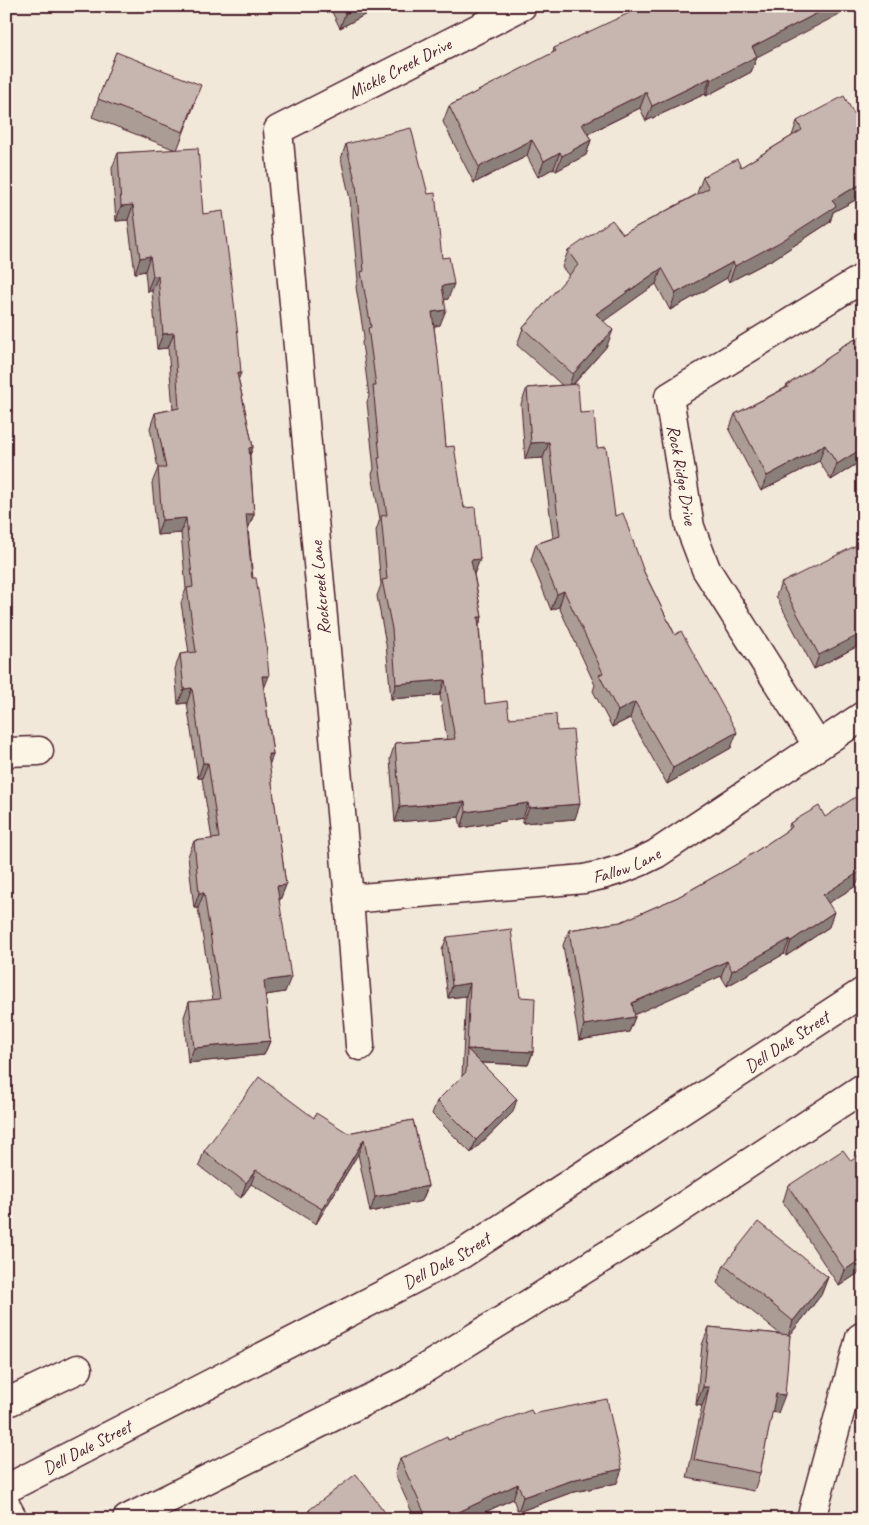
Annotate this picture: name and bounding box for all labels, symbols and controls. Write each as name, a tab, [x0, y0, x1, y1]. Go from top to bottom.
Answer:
street label: Mickle Creek Drive	[344, 32, 456, 104]
street label: Rock Ridge Drive	[662, 423, 702, 528]
street label: Rockcreek Lane	[305, 539, 335, 636]
street label: Fallow Lane	[590, 843, 665, 888]
street label: Dell Dale Street	[740, 1005, 836, 1077]
street label: Dell Dale Street	[399, 1226, 497, 1294]
street label: Dell Dale Street	[39, 1414, 138, 1479]

